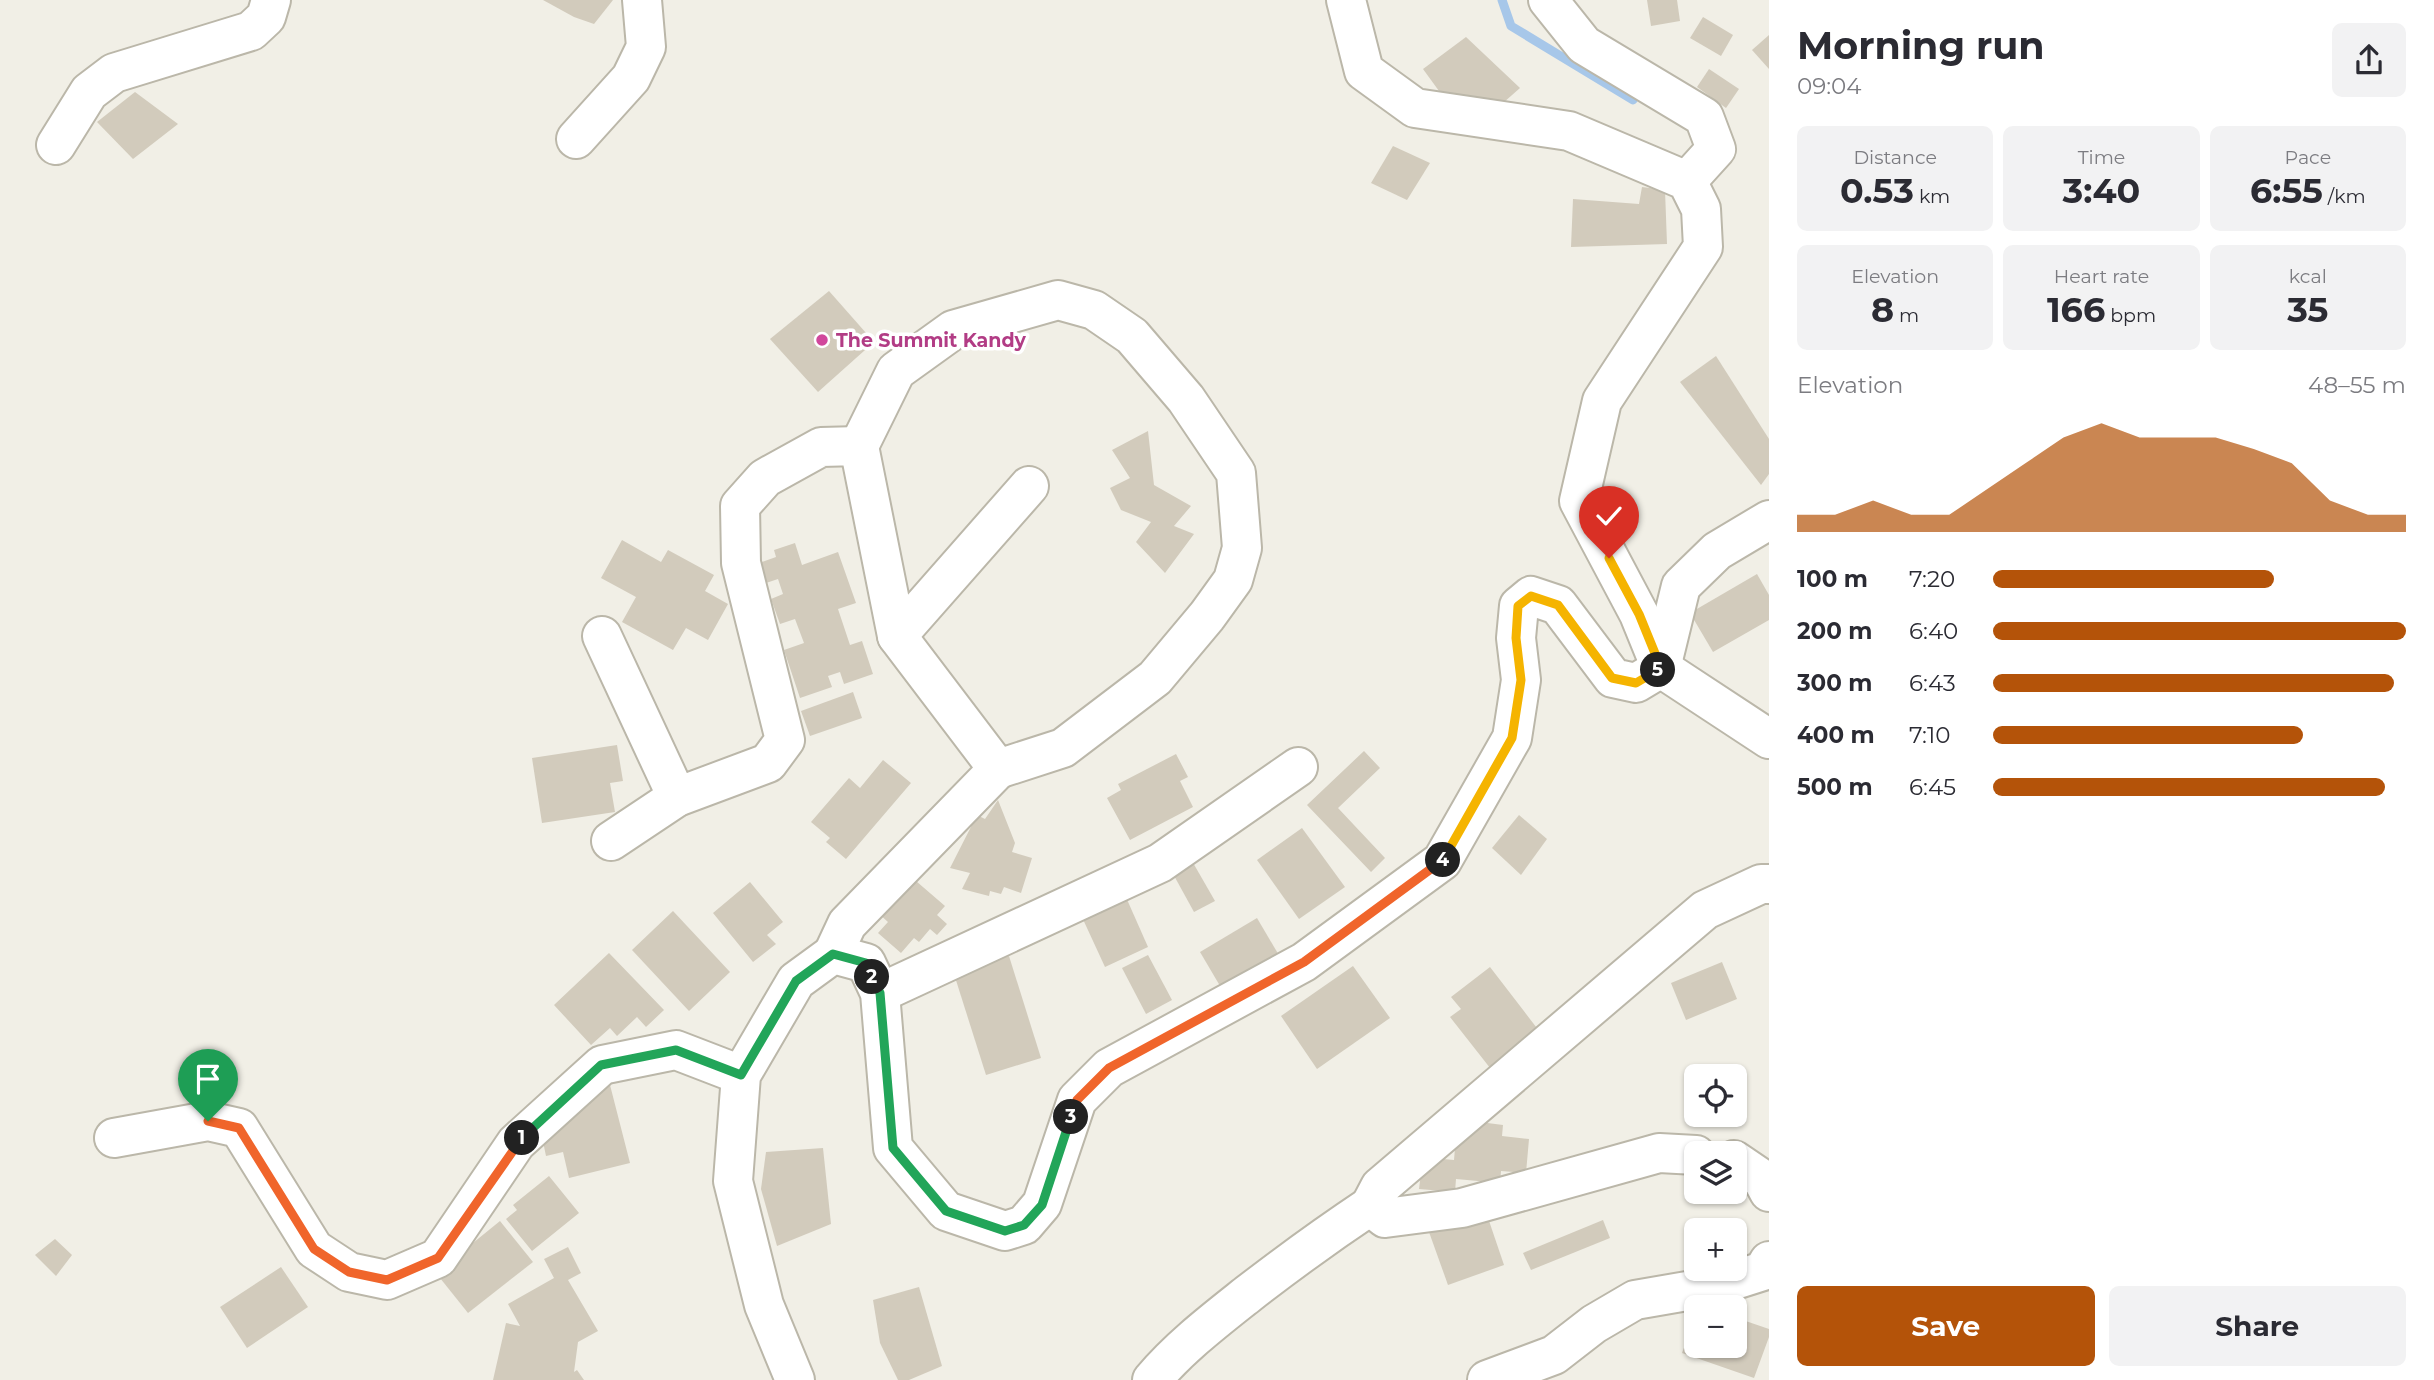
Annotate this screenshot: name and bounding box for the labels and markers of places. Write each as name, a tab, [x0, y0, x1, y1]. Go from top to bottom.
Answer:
place label: The Summit Kandy	[836, 329, 1027, 352]
marker: The Summit Kandy	[814, 332, 830, 348]
pin	[1579, 486, 1639, 558]
pin: 5	[1640, 652, 1676, 688]
pin: 4	[1426, 842, 1460, 878]
pin: 2	[854, 960, 890, 995]
pin	[178, 1049, 238, 1121]
pin: 3	[1054, 1100, 1088, 1134]
pin: 1	[504, 1120, 540, 1156]

